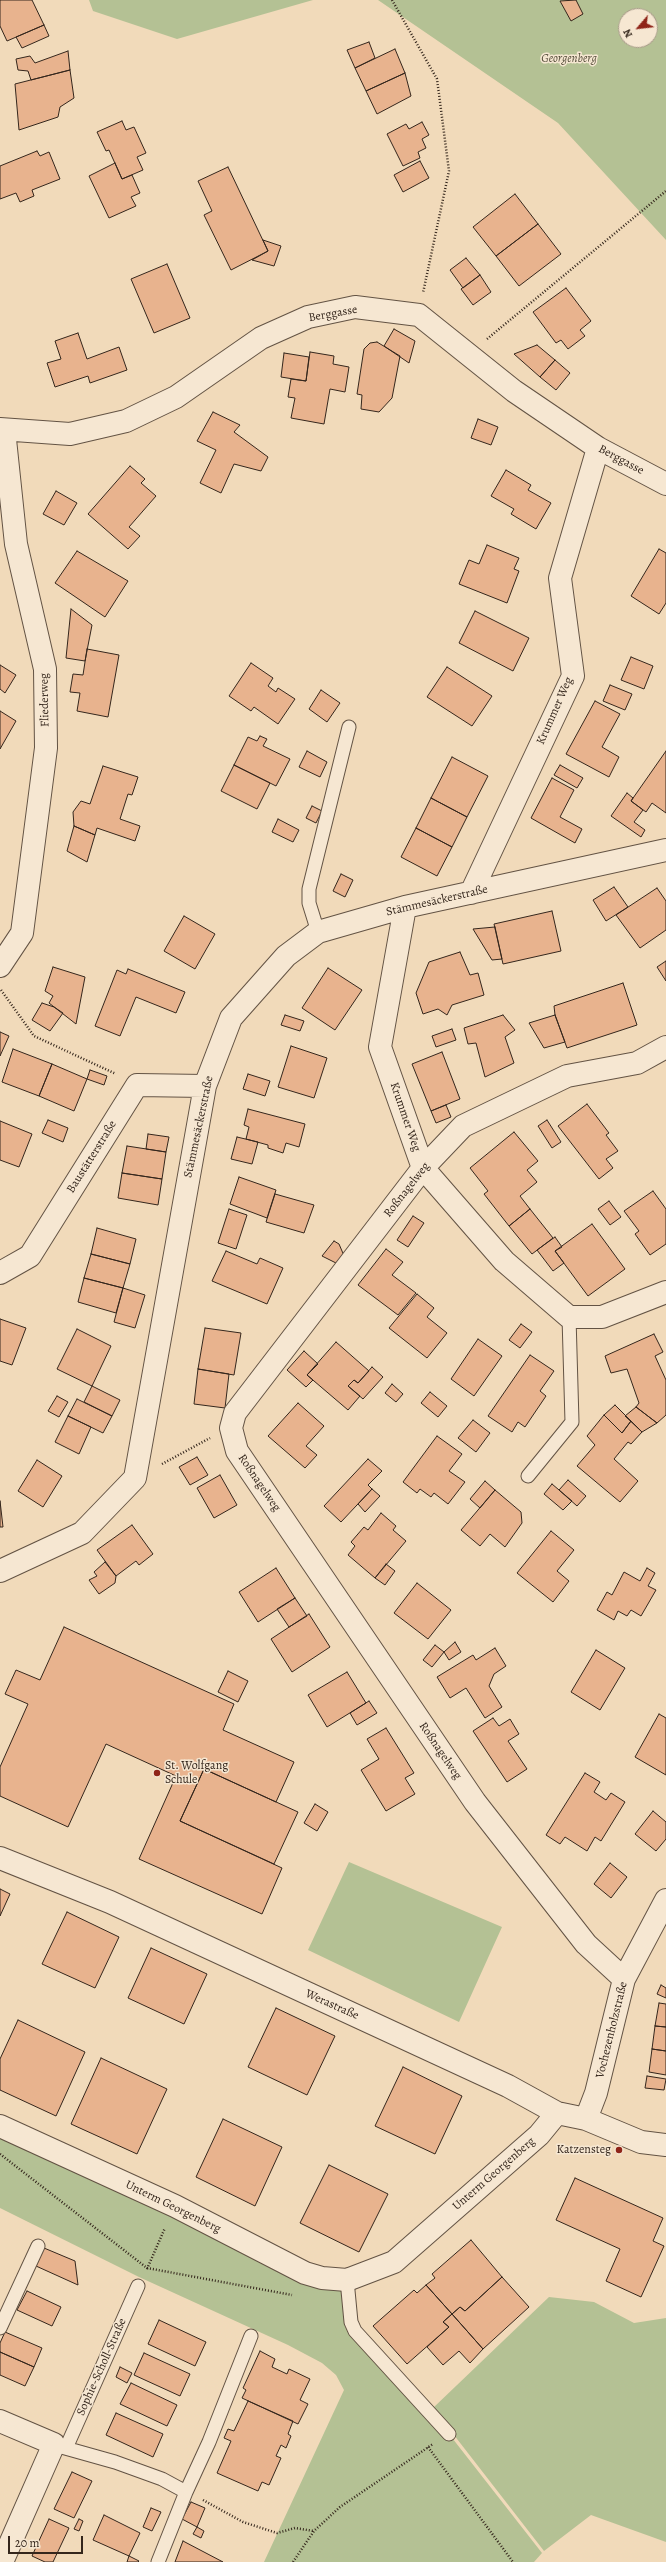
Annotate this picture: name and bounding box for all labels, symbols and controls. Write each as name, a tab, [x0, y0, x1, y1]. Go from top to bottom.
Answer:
north arrow	[618, 8, 658, 48]
text: N	[619, 26, 636, 40]
park label: Georgenberg	[541, 52, 597, 66]
street label: Berggasse	[307, 303, 359, 325]
street label: Berggasse	[596, 442, 646, 478]
street label: Fliederweg	[37, 673, 53, 727]
street label: Krummer Weg	[534, 675, 576, 747]
street label: Stämmesäckerstraße	[385, 882, 489, 920]
street label: Stämmesäckerstraße	[181, 1075, 217, 1179]
street label: Krummer Weg	[386, 1080, 424, 1154]
street label: Baustätterstraße	[64, 1118, 120, 1196]
street label: Roßnagelweg	[381, 1160, 433, 1220]
street label: Roßnagelweg	[235, 1452, 283, 1514]
street label: Roßnagelweg	[416, 1720, 464, 1782]
place label: St. Wolfgang Schule	[165, 1759, 228, 1787]
marker: St. Wolfgang Schule	[152, 1768, 162, 1778]
street label: Vochezenholzstraße	[593, 1980, 631, 2080]
street label: Werastraße	[303, 1987, 361, 2023]
street label: Unterm Georgenberg	[450, 2134, 538, 2214]
place label: Katzensteg	[557, 2143, 611, 2157]
marker: Katzensteg	[614, 2145, 624, 2155]
street label: Unterm Georgenberg	[123, 2178, 223, 2236]
street label: Sophie-Scholl-Straße	[74, 2316, 130, 2418]
scale bar	[10, 2528, 85, 2554]
text: 20 m	[15, 2535, 39, 2551]

